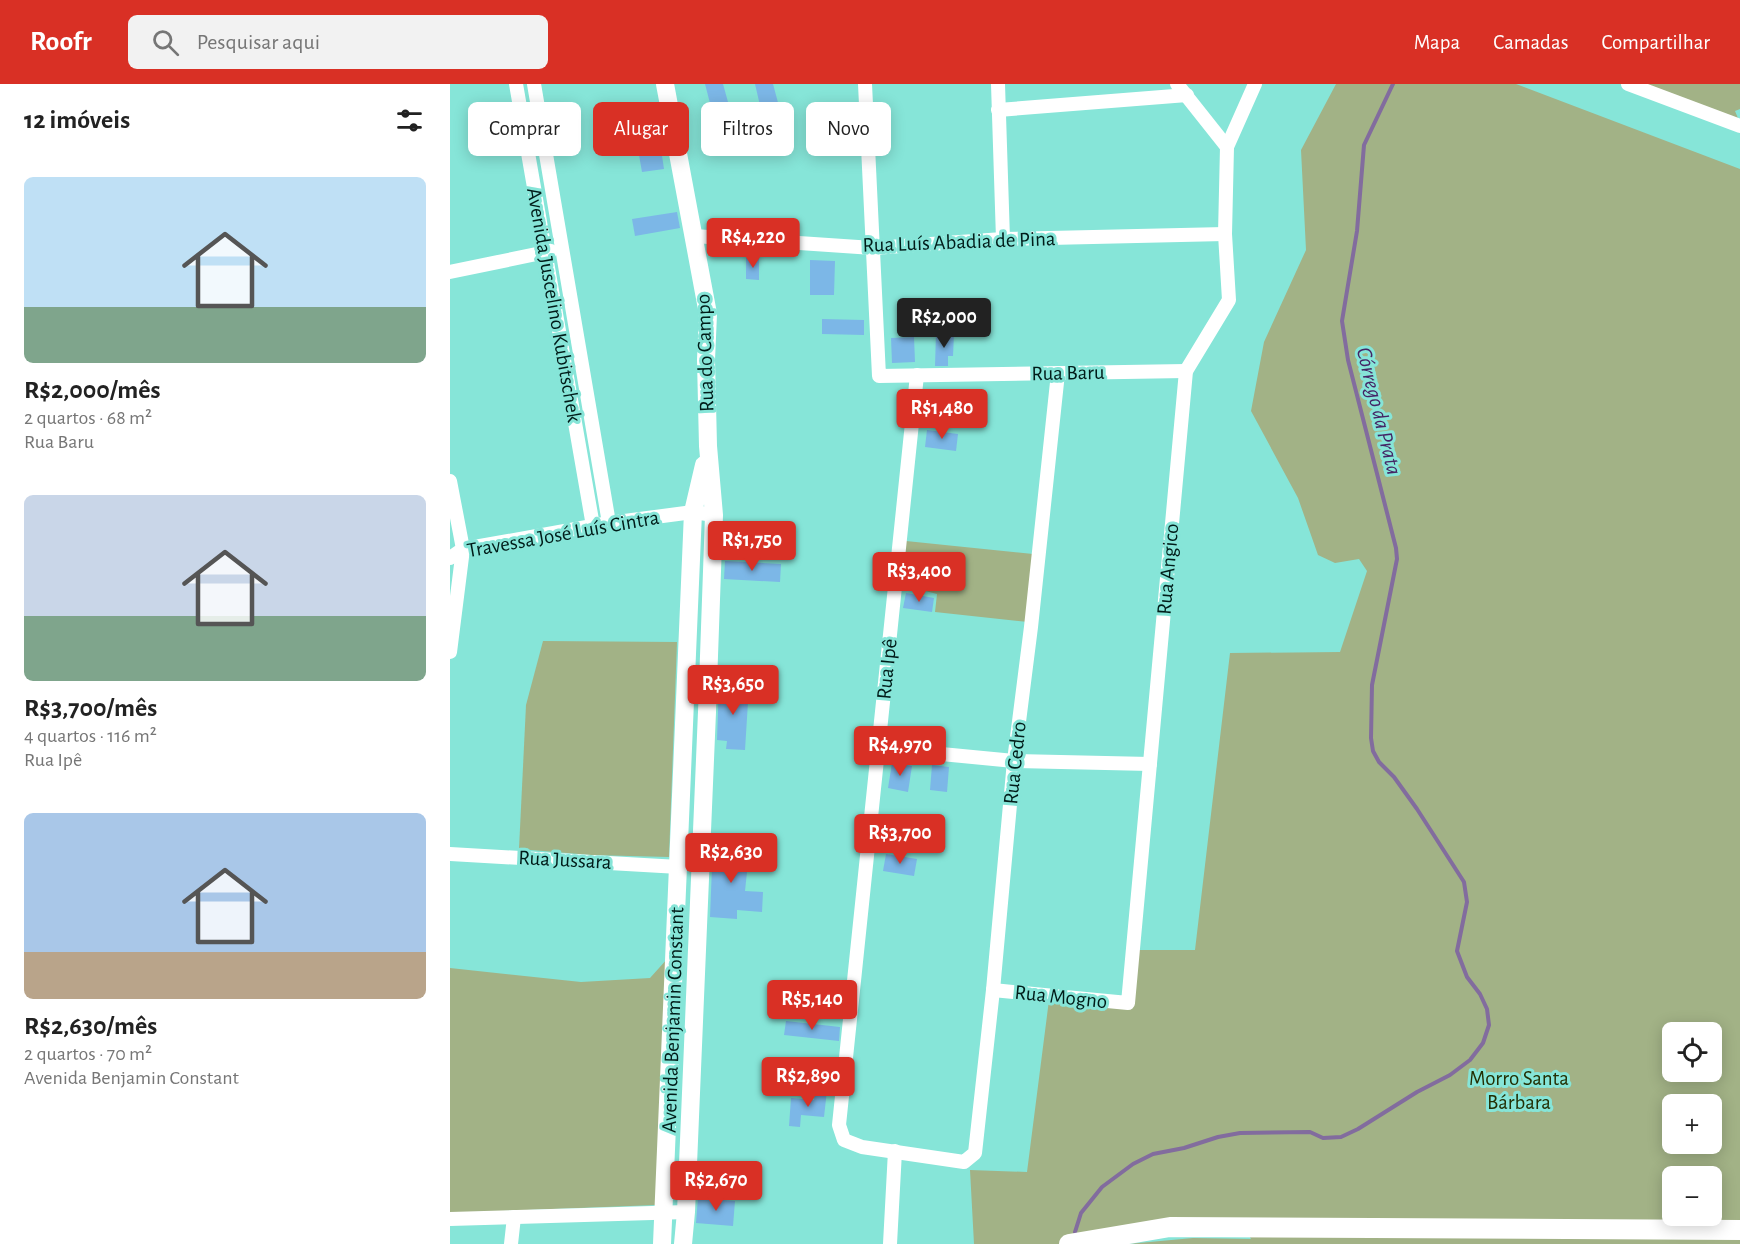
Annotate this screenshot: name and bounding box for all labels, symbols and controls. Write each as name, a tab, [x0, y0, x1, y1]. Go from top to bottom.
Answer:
search box	[128, 15, 548, 69]
icon: search	[149, 26, 182, 59]
text: Roofr	[30, 28, 92, 56]
text: Pesquisar aqui	[197, 31, 320, 53]
text: Mapa	[1414, 32, 1460, 53]
text: Camadas	[1493, 32, 1568, 53]
text: Compartilhar	[1601, 32, 1710, 53]
chip: Comprar	[468, 102, 581, 156]
chip: Alugar	[593, 102, 689, 156]
chip: Filtros	[701, 102, 794, 156]
chip: Novo	[806, 102, 891, 156]
icon: filters	[393, 104, 426, 137]
text: 12 imóveis	[24, 107, 130, 133]
street label: Avenida Juscelino Kubitschek	[523, 186, 585, 424]
icon: home	[171, 216, 279, 324]
pin: R$4,220	[698, 218, 808, 269]
text: R$4,220	[721, 227, 785, 247]
street label: Rua Luís Abadia de Pina	[862, 228, 1056, 256]
street label: Rua do Campo	[692, 294, 718, 412]
pin: R$2,000	[889, 298, 999, 349]
text: R$2,000	[911, 307, 977, 327]
water label: Córrego da Prata	[1353, 345, 1405, 477]
street label: Rua Baru	[1031, 362, 1105, 384]
text: R$2,000/mês	[24, 377, 161, 403]
pin: R$1,480	[887, 389, 997, 440]
text: R$1,480	[911, 398, 973, 418]
text: 2 quartos · 68 m²	[24, 408, 152, 428]
text: Rua Baru	[24, 432, 94, 452]
street label: Travessa José Luís Cintra	[465, 507, 661, 561]
pin: R$1,750	[697, 521, 807, 572]
street label: Rua Angico	[1154, 522, 1182, 616]
text: R$1,750	[722, 530, 782, 550]
icon: home	[171, 534, 279, 642]
pin: R$3,400	[864, 552, 974, 603]
text: R$3,400	[887, 561, 951, 581]
street label: Rua Ipê	[873, 637, 901, 701]
pin: R$3,650	[678, 665, 788, 716]
text: R$3,650	[702, 674, 764, 694]
text: R$3,700/mês	[24, 695, 157, 721]
street label: Rua Cedro	[1000, 721, 1030, 805]
text: 4 quartos · 116 m²	[24, 726, 157, 746]
pin: R$4,970	[845, 726, 955, 777]
text: R$4,970	[868, 735, 932, 755]
text: Rua Ipê	[24, 750, 82, 770]
pin: R$3,700	[845, 814, 955, 865]
text: R$3,700	[868, 823, 932, 843]
pin: R$2,630	[676, 833, 786, 884]
text: R$2,630	[699, 842, 763, 862]
street label: Rua Jussara	[518, 847, 612, 873]
icon: home	[171, 852, 279, 960]
street label: Avenida Benjamin Constant	[659, 907, 687, 1133]
pin: R$5,140	[757, 980, 867, 1031]
street label: Rua Mogno	[1014, 982, 1108, 1012]
text: R$5,140	[781, 989, 843, 1009]
text: R$2,630/mês	[24, 1013, 157, 1039]
map controls	[1662, 1022, 1722, 1226]
button: locate	[1662, 1022, 1722, 1082]
text: 2 quartos · 70 m²	[24, 1044, 152, 1064]
pin: R$2,890	[753, 1057, 863, 1108]
text: R$2,890	[776, 1066, 840, 1086]
text: Avenida Benjamin Constant	[24, 1068, 239, 1088]
park label: Morro Santa Bárbara	[1469, 1068, 1569, 1113]
button: +	[1662, 1094, 1722, 1154]
pin: R$2,670	[661, 1161, 771, 1212]
button: −	[1662, 1166, 1722, 1226]
text: R$2,670	[684, 1170, 748, 1190]

